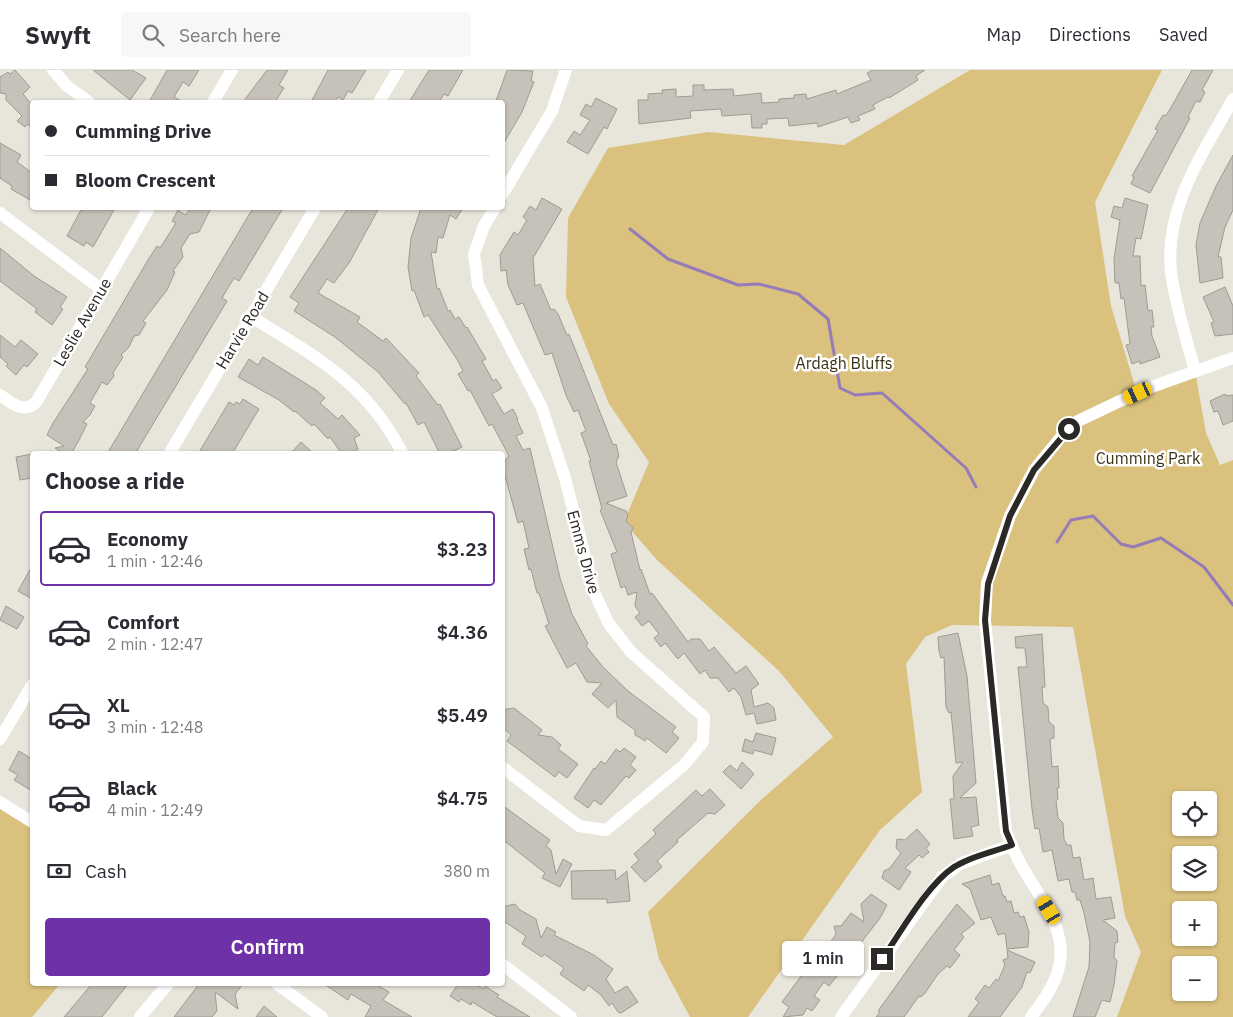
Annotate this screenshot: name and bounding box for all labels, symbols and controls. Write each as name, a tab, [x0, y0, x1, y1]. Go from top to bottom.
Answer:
search box	[121, 12, 471, 57]
text: Swyft	[25, 19, 91, 51]
icon: search	[139, 21, 167, 49]
text: Search here	[179, 23, 281, 47]
text: Map	[986, 23, 1021, 46]
text: Directions	[1049, 23, 1131, 46]
text: Saved	[1159, 23, 1208, 46]
text: Cumming Drive	[75, 119, 212, 143]
text: Bloom Crescent	[75, 168, 216, 192]
street label: Leslie Avenue	[49, 274, 115, 370]
street label: Harvie Road	[211, 288, 273, 372]
park label: Ardagh Bluffs	[795, 353, 893, 373]
car	[1121, 380, 1154, 406]
route start	[1058, 418, 1080, 440]
park label: Cumming Park	[1096, 448, 1201, 468]
text: Choose a ride	[45, 466, 185, 495]
street label: Emms Drive	[563, 508, 605, 596]
icon: car	[47, 526, 92, 571]
text: Economy	[107, 527, 188, 551]
text: $3.23	[437, 537, 488, 561]
text: 1 min · 12:46	[107, 551, 203, 571]
icon: car	[47, 609, 92, 654]
text: Comfort	[107, 610, 180, 634]
text: $4.36	[437, 620, 488, 644]
text: 2 min · 12:47	[107, 634, 203, 654]
icon: car	[47, 692, 92, 737]
text: XL	[107, 693, 130, 717]
text: $5.49	[437, 703, 488, 727]
text: 3 min · 12:48	[107, 717, 203, 737]
icon: car	[47, 775, 92, 820]
text: Black	[107, 776, 157, 800]
text: $4.75	[437, 786, 488, 810]
map controls	[1172, 791, 1217, 1001]
button: locate	[1172, 791, 1217, 836]
text: 4 min · 12:49	[107, 800, 203, 820]
button: layers	[1172, 846, 1217, 891]
icon: cash	[45, 857, 73, 885]
text: Cash	[85, 859, 127, 883]
text: 380 m	[443, 861, 490, 881]
car	[1034, 893, 1063, 927]
button: +	[1172, 901, 1217, 946]
button: Confirm	[45, 918, 490, 976]
callout: 1 min	[782, 942, 864, 976]
text: 1 min	[802, 948, 844, 968]
route end	[871, 948, 893, 970]
button: −	[1172, 956, 1217, 1001]

